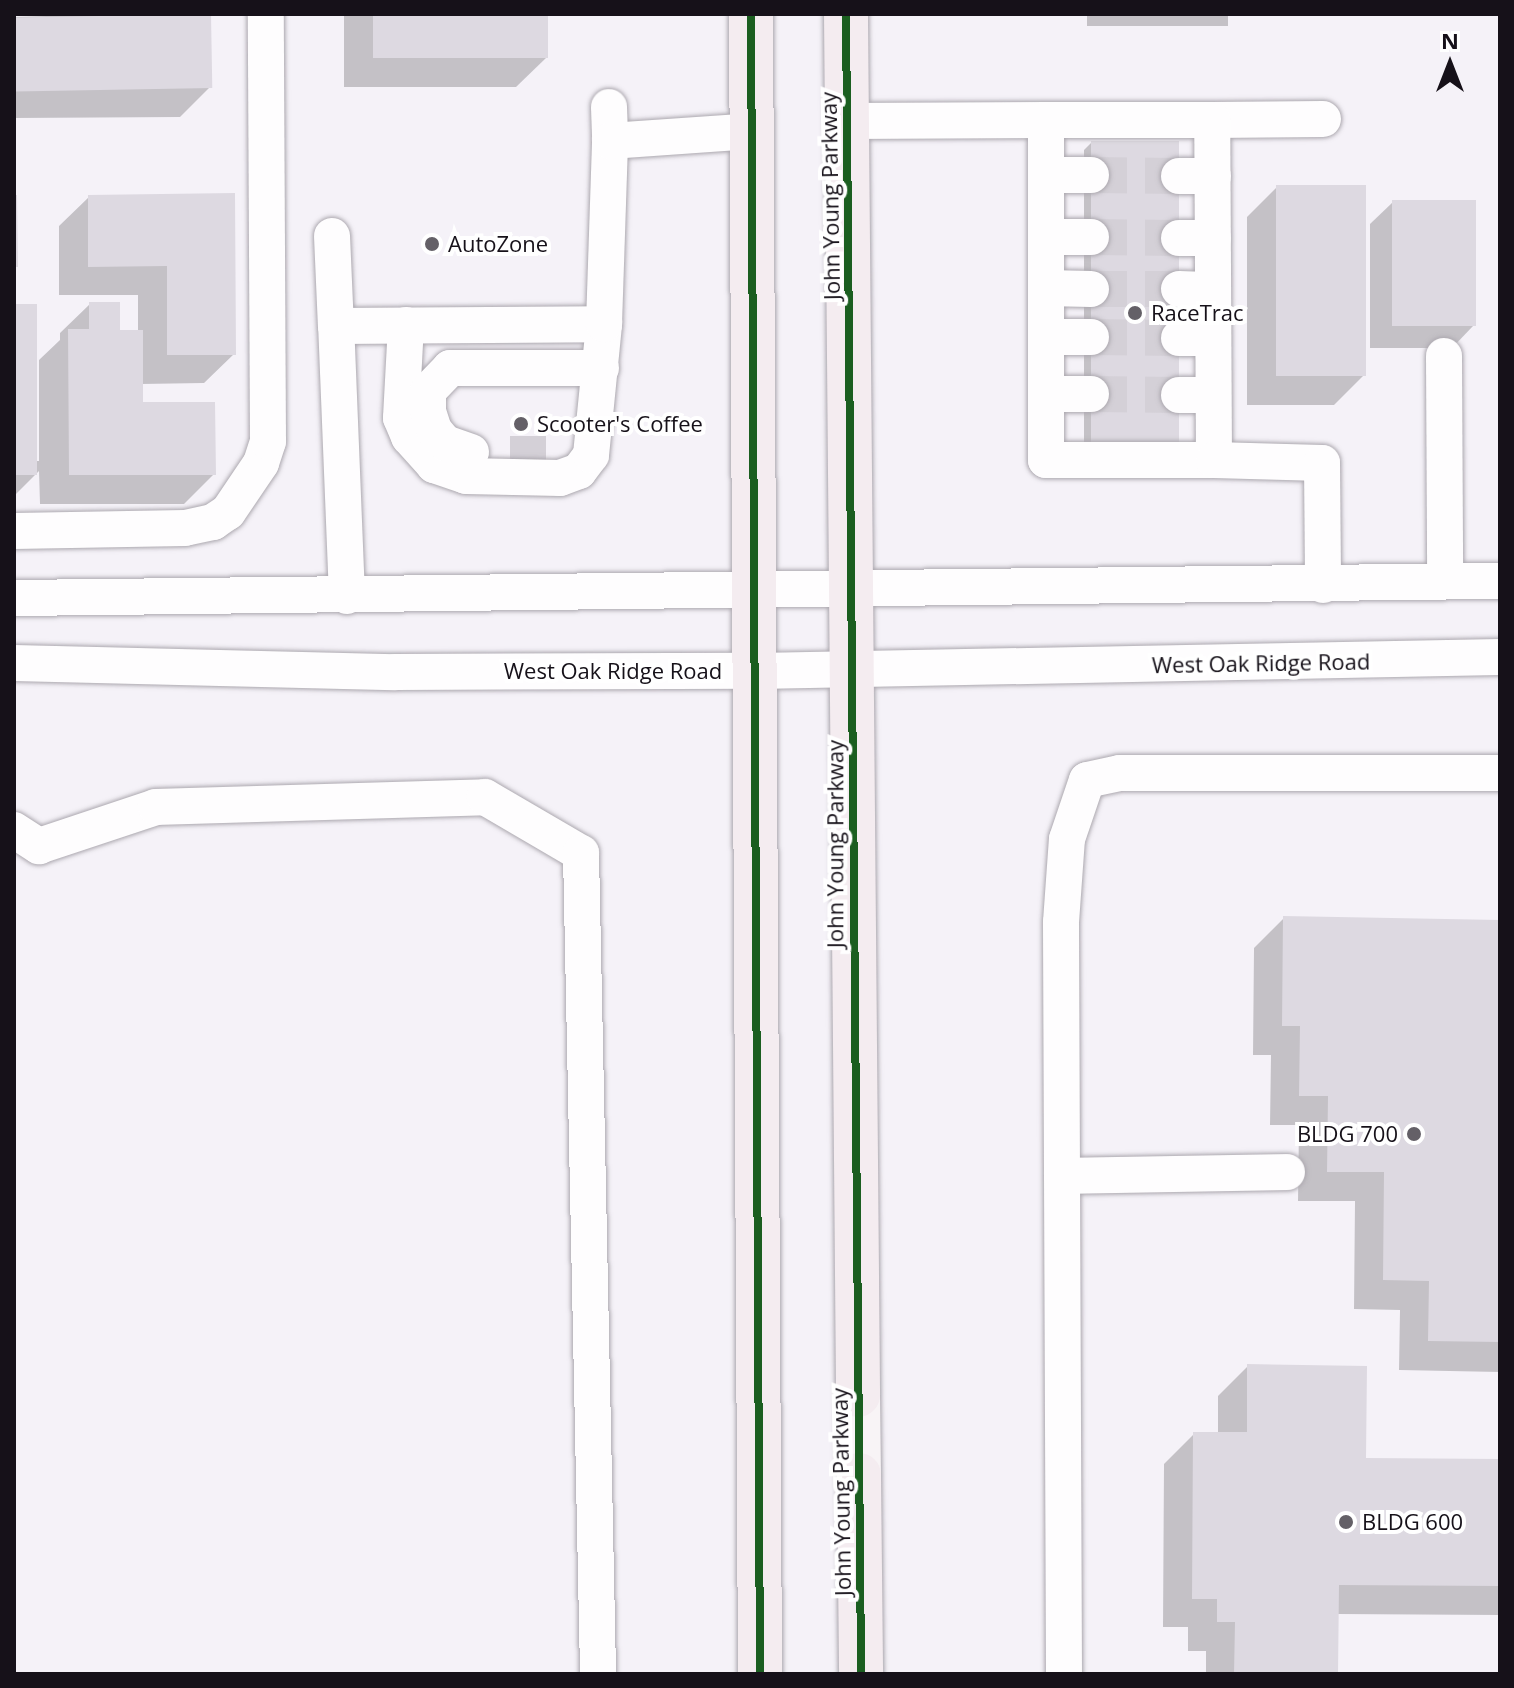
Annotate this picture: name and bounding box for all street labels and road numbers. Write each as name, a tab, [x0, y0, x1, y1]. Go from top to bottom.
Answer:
street label: John Young Parkway	[815, 92, 845, 300]
street label: West Oak Ridge Road	[1152, 648, 1370, 678]
street label: West Oak Ridge Road	[504, 658, 722, 684]
street label: John Young Parkway	[822, 740, 848, 948]
street label: John Young Parkway	[826, 1388, 856, 1596]

